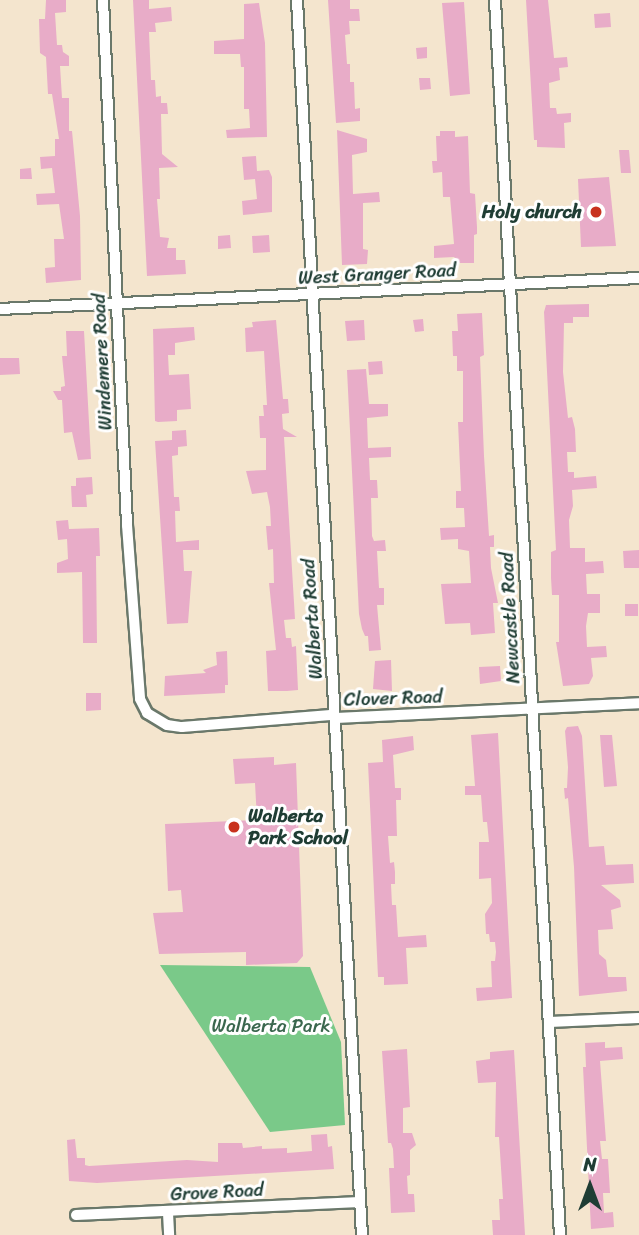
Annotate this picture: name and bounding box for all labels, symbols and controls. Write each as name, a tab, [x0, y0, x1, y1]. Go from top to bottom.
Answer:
place label: Holy church	[482, 201, 582, 223]
marker: Holy church	[588, 204, 604, 220]
street label: West Granger Road	[297, 258, 457, 290]
street label: Windemere Road	[87, 293, 117, 431]
street label: Newcastle Road	[495, 552, 525, 684]
street label: Walberta Road	[296, 558, 328, 680]
street label: Clover Road	[343, 685, 443, 711]
place label: Walberta Park School	[248, 805, 348, 849]
marker: Walberta Park School	[226, 819, 242, 835]
park label: Walberta Park	[211, 1015, 331, 1037]
text: N	[583, 1148, 597, 1181]
north arrow	[555, 1151, 625, 1221]
street label: Grove Road	[170, 1178, 264, 1206]

